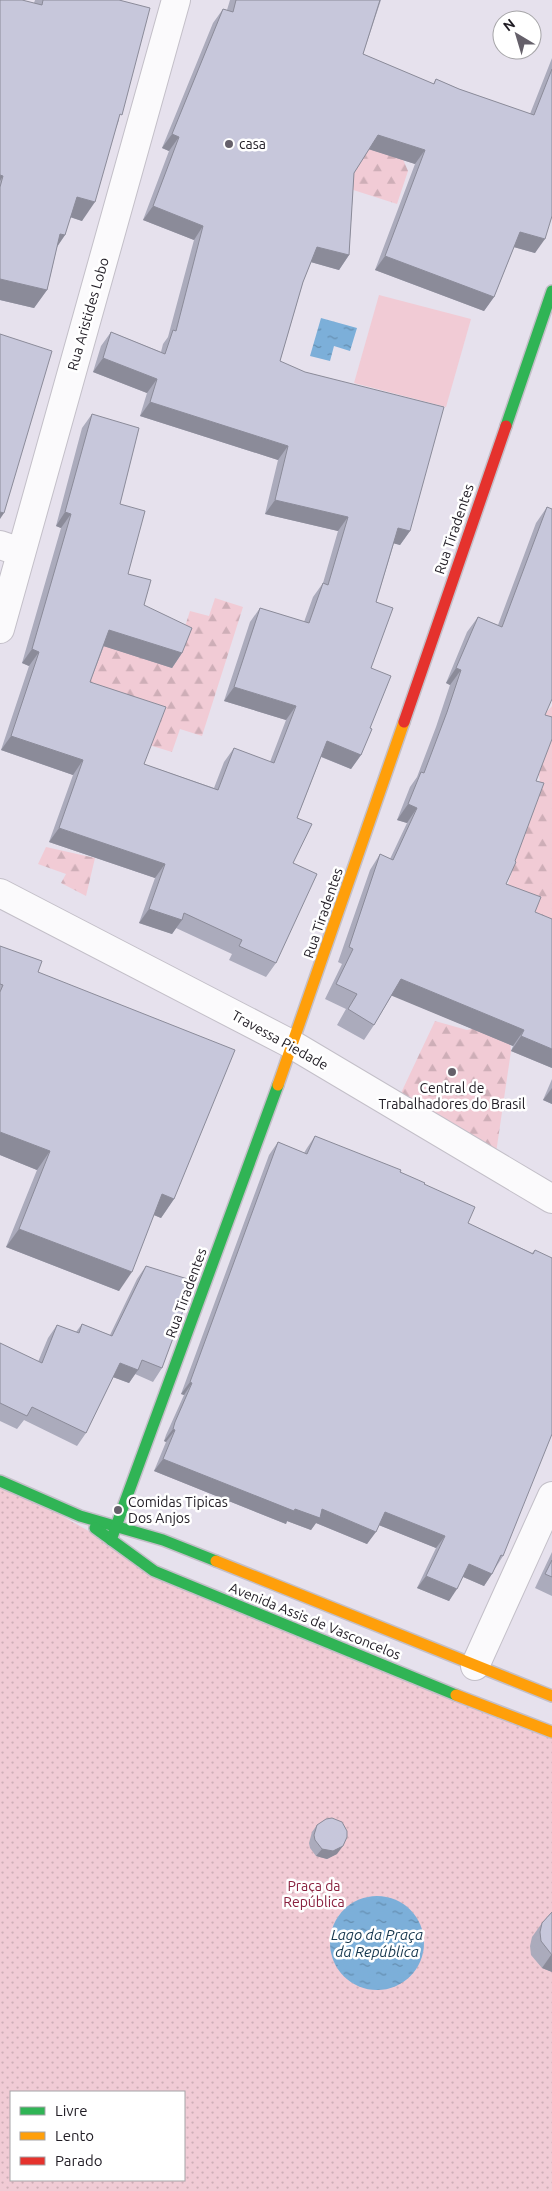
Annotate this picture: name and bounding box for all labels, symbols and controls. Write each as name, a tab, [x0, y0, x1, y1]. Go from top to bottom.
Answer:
north arrow	[492, 10, 542, 60]
text: N	[500, 15, 518, 34]
place label: casa	[239, 136, 266, 152]
marker: casa	[223, 138, 235, 150]
street label: Rua Aristides Lobo	[64, 256, 112, 372]
street label: Rua Tiradentes	[431, 482, 477, 576]
street label: Rua Tiradentes	[300, 866, 346, 960]
street label: Travessa Piedade	[229, 1007, 331, 1073]
marker: Central de Trabalhadores do Brasil	[446, 1066, 458, 1078]
place label: Central de Trabalhadores do Brasil	[379, 1080, 526, 1112]
street label: Rua Tiradentes	[162, 1246, 210, 1340]
place label: Comidas Tipicas Dos Anjos	[128, 1494, 228, 1526]
marker: Comidas Tipicas Dos Anjos	[112, 1504, 124, 1516]
street label: Avenida Assis de Vasconcelos	[227, 1579, 403, 1663]
park label: Praça da República	[283, 1878, 345, 1910]
water label: Lago da Praça da República	[331, 1926, 423, 1960]
legend	[10, 2091, 185, 2181]
text: Livre	[55, 2102, 88, 2119]
text: Lento	[55, 2127, 94, 2144]
text: Parado	[55, 2152, 102, 2169]

